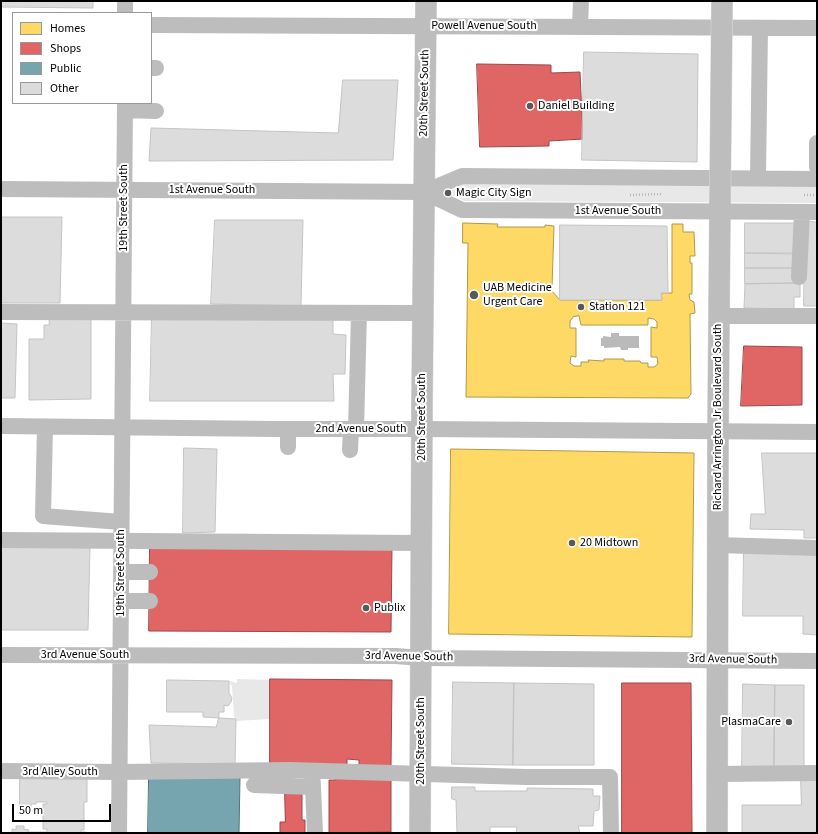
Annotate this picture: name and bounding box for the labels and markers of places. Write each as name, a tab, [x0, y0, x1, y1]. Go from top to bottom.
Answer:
place label: Daniel Building	[538, 99, 614, 113]
marker: Daniel Building	[525, 101, 535, 111]
place label: Magic City Sign	[456, 186, 531, 200]
marker: Magic City Sign	[443, 188, 453, 198]
place label: UAB Medicine Urgent Care	[483, 281, 552, 309]
marker: UAB Medicine Urgent Care	[468, 289, 480, 301]
place label: Station 121	[589, 300, 645, 314]
marker: Station 121	[576, 302, 586, 312]
place label: 20 Midtown	[580, 536, 638, 550]
marker: 20 Midtown	[567, 538, 577, 548]
place label: Publix	[374, 601, 405, 615]
marker: Publix	[361, 603, 371, 613]
place label: PlasmaCare	[721, 715, 781, 729]
marker: PlasmaCare	[784, 717, 794, 727]

